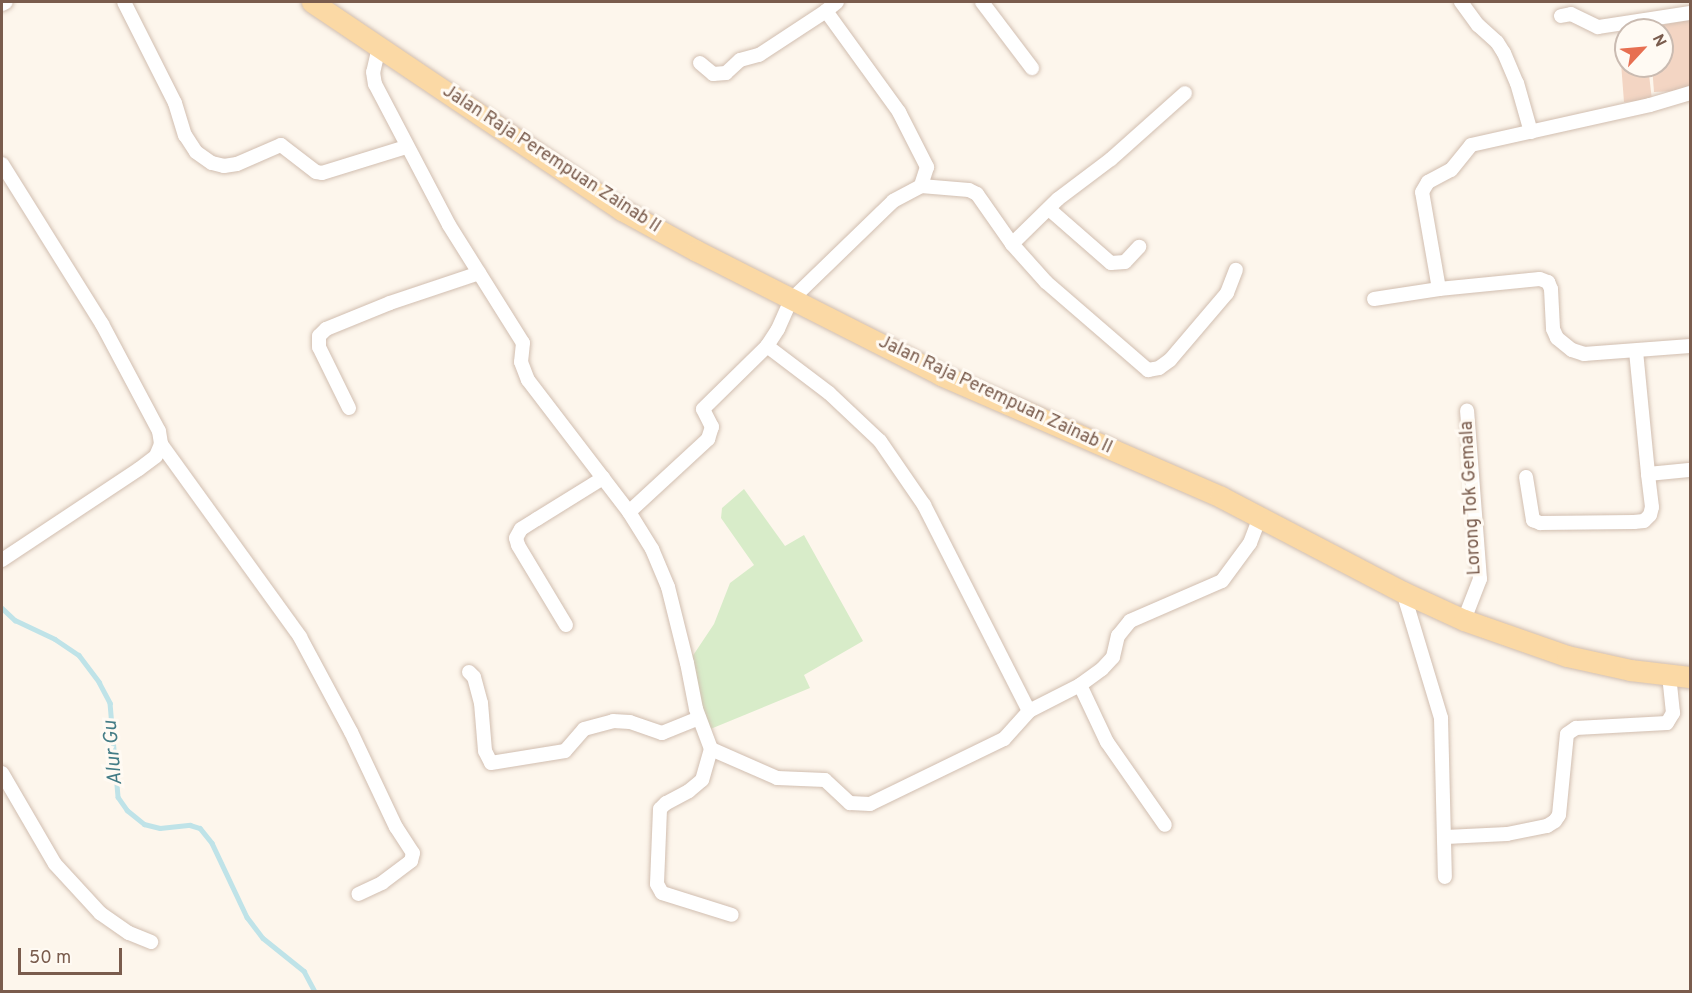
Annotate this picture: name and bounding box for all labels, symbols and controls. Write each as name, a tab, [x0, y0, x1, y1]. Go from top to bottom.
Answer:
north arrow	[1614, 18, 1674, 78]
text: N	[1647, 31, 1670, 51]
street label: Jalan Raja Perempuan Zainab II	[438, 81, 664, 239]
street label: Jalan Raja Perempuan Zainab II	[875, 332, 1115, 460]
street label: Lorong Tok Gemala	[1457, 420, 1487, 576]
water label: Alur Gu	[99, 719, 129, 787]
scale bar	[21, 936, 124, 974]
text: 50 m	[29, 947, 71, 970]

